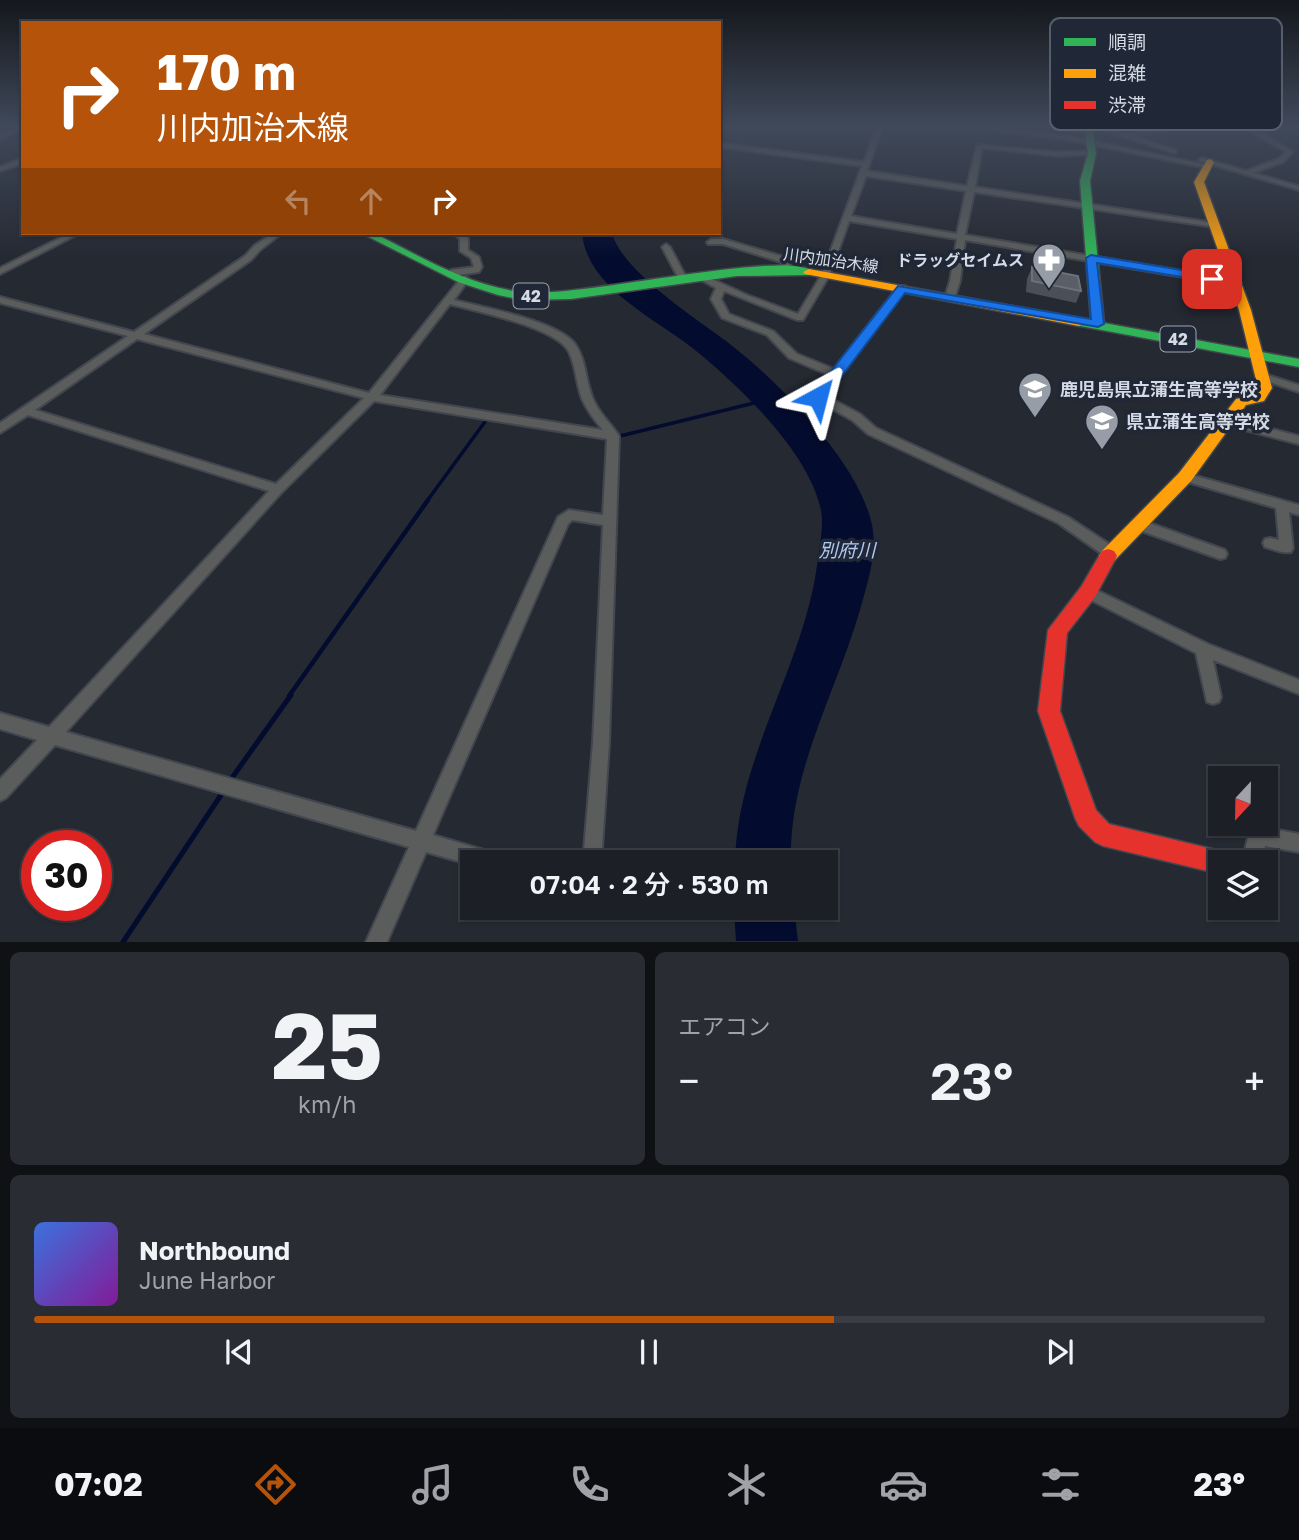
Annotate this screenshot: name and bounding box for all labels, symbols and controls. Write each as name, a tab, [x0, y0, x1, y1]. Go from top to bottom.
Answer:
legend	[1050, 18, 1282, 130]
text: 順調	[1108, 30, 1146, 53]
text: 170 m	[157, 42, 296, 101]
icon: right	[42, 49, 133, 140]
text: 混雑	[1108, 61, 1146, 84]
text: 渋滞	[1108, 93, 1146, 116]
text: 川内加治木線	[157, 108, 349, 146]
icon: left	[279, 182, 317, 220]
icon: ahead	[352, 182, 390, 220]
icon: right	[425, 182, 463, 220]
pharmacy icon: ドラッグセイムス	[1030, 241, 1068, 290]
street label: 川内加治木線	[782, 243, 880, 277]
pin	[1182, 249, 1242, 309]
place label: ドラッグセイムス	[896, 250, 1024, 270]
icon: arrive	[1193, 260, 1231, 298]
road number: 42	[514, 284, 548, 308]
road number: 42	[1160, 326, 1196, 352]
position arrow	[781, 360, 855, 434]
school or university icon: 鹿児島県立蒲生高等学校	[1016, 370, 1054, 419]
place label: 鹿児島県立蒲生高等学校	[1060, 378, 1258, 400]
school or university icon: 県立蒲生高等学校	[1083, 402, 1121, 451]
place label: 県立蒲生高等学校	[1126, 410, 1270, 432]
water label: 別府川	[818, 538, 877, 561]
north arrow	[1208, 766, 1278, 836]
map controls	[1208, 766, 1278, 920]
speed limit sign: 30	[21, 830, 112, 921]
button: layers	[1208, 850, 1278, 920]
text: 07:04 · 2 分 · 530 m	[530, 869, 769, 900]
text: 25	[272, 990, 383, 1099]
text: エアコン	[679, 1012, 771, 1040]
text: 23°	[930, 1049, 1013, 1111]
text: −	[679, 1058, 699, 1103]
text: +	[1244, 1058, 1265, 1103]
text: km/h	[298, 1090, 357, 1118]
text: Northbound	[139, 1235, 290, 1266]
text: June Harbor	[139, 1266, 275, 1294]
icon: previous	[220, 1333, 258, 1371]
icon: pause	[630, 1333, 668, 1371]
icon: next	[1041, 1333, 1079, 1371]
icon: directions	[251, 1460, 300, 1509]
icon: music	[408, 1460, 457, 1509]
icon: phone	[565, 1460, 614, 1509]
icon: climate	[722, 1460, 771, 1509]
icon: car	[879, 1460, 928, 1509]
icon: filters	[1036, 1460, 1085, 1509]
text: 07:02	[54, 1465, 143, 1503]
text: 23°	[1193, 1465, 1245, 1503]

